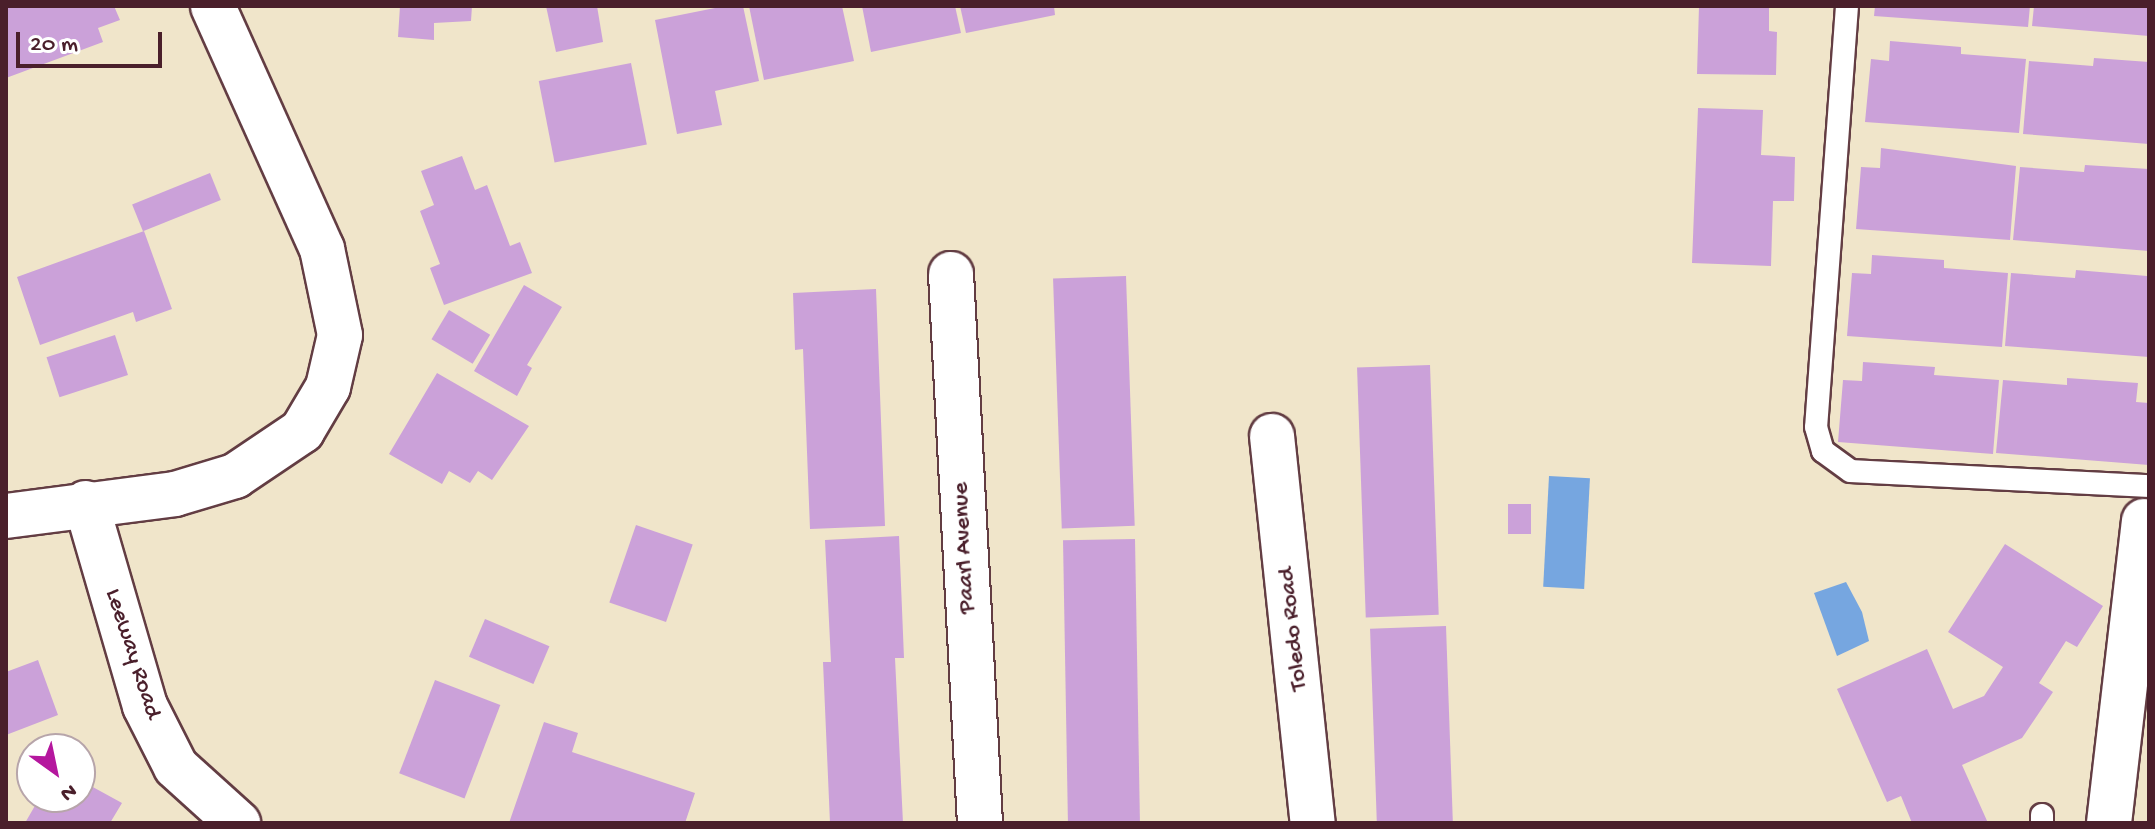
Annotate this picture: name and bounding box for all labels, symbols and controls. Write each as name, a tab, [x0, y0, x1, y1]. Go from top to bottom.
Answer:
scale bar	[20, 16, 166, 66]
text: 20 m	[30, 31, 78, 60]
street label: Paarl Avenue	[947, 482, 983, 614]
street label: Toledo Road	[1273, 566, 1315, 692]
street label: Leeway Road	[97, 585, 167, 723]
north arrow	[16, 733, 96, 813]
text: N	[55, 777, 81, 806]

